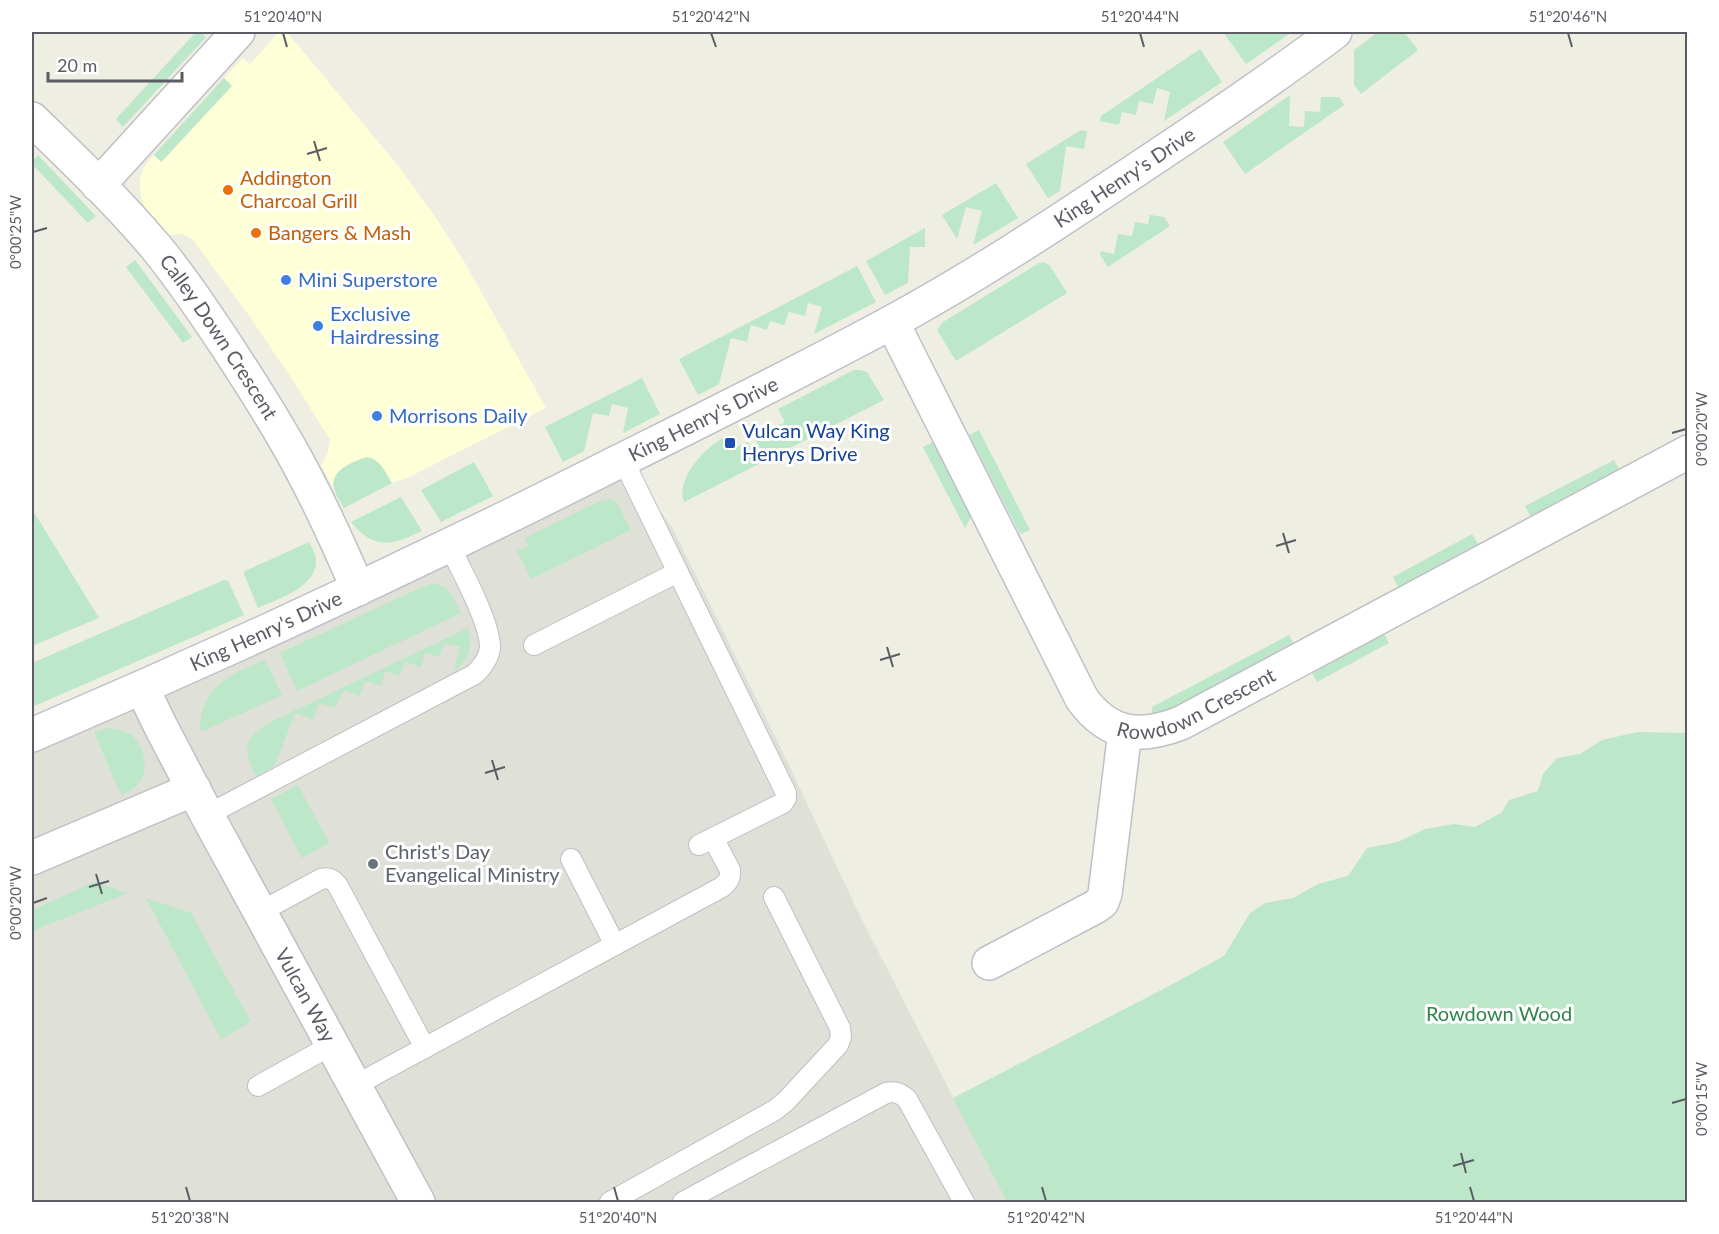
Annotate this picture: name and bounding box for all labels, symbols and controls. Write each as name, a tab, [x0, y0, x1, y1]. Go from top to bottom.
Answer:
text: 51°20'40"N	[244, 7, 322, 25]
text: 51°20'42"N	[672, 7, 750, 25]
text: 51°20'44"N	[1101, 7, 1179, 25]
text: 51°20'46"N	[1529, 7, 1607, 25]
scale bar	[48, 45, 182, 83]
text: 20 m	[57, 54, 97, 76]
street label: King Henry's Drive	[1049, 121, 1199, 232]
place label: Addington Charcoal Grill	[240, 165, 358, 212]
marker: Addington Charcoal Grill	[221, 183, 235, 197]
text: 0°00'25"W	[6, 195, 24, 269]
place label: Bangers & Mash	[268, 220, 411, 244]
marker: Bangers & Mash	[249, 226, 263, 240]
street label: Calley Down Crescent	[155, 249, 283, 423]
place label: Mini Superstore	[298, 267, 438, 291]
marker: Mini Superstore	[279, 273, 293, 287]
place label: Exclusive Hairdressing	[330, 301, 439, 348]
marker: Exclusive Hairdressing	[311, 319, 325, 333]
street label: King Henry's Drive	[624, 371, 782, 466]
text: 0°00'20"W	[1692, 392, 1710, 466]
place label: Morrisons Daily	[389, 403, 528, 427]
marker: Morrisons Daily	[370, 409, 384, 423]
place label: Vulcan Way King Henrys Drive	[742, 418, 890, 465]
marker: Vulcan Way King Henrys Drive	[723, 436, 737, 450]
street label: King Henry's Drive	[186, 585, 345, 675]
street label: Rowdown Crescent	[1114, 662, 1279, 744]
place label: Christ's Day Evangelical Ministry	[385, 839, 560, 886]
marker: Christ's Day Evangelical Ministry	[366, 857, 380, 871]
text: 0°00'20"W	[6, 866, 24, 940]
street label: Vulcan Way	[271, 944, 342, 1047]
park label: Rowdown Wood	[1426, 1001, 1572, 1025]
text: 0°00'15"W	[1692, 1062, 1710, 1136]
text: 51°20'38"N	[151, 1208, 229, 1226]
text: 51°20'40"N	[579, 1208, 657, 1226]
text: 51°20'42"N	[1007, 1208, 1085, 1226]
text: 51°20'44"N	[1435, 1208, 1513, 1226]

